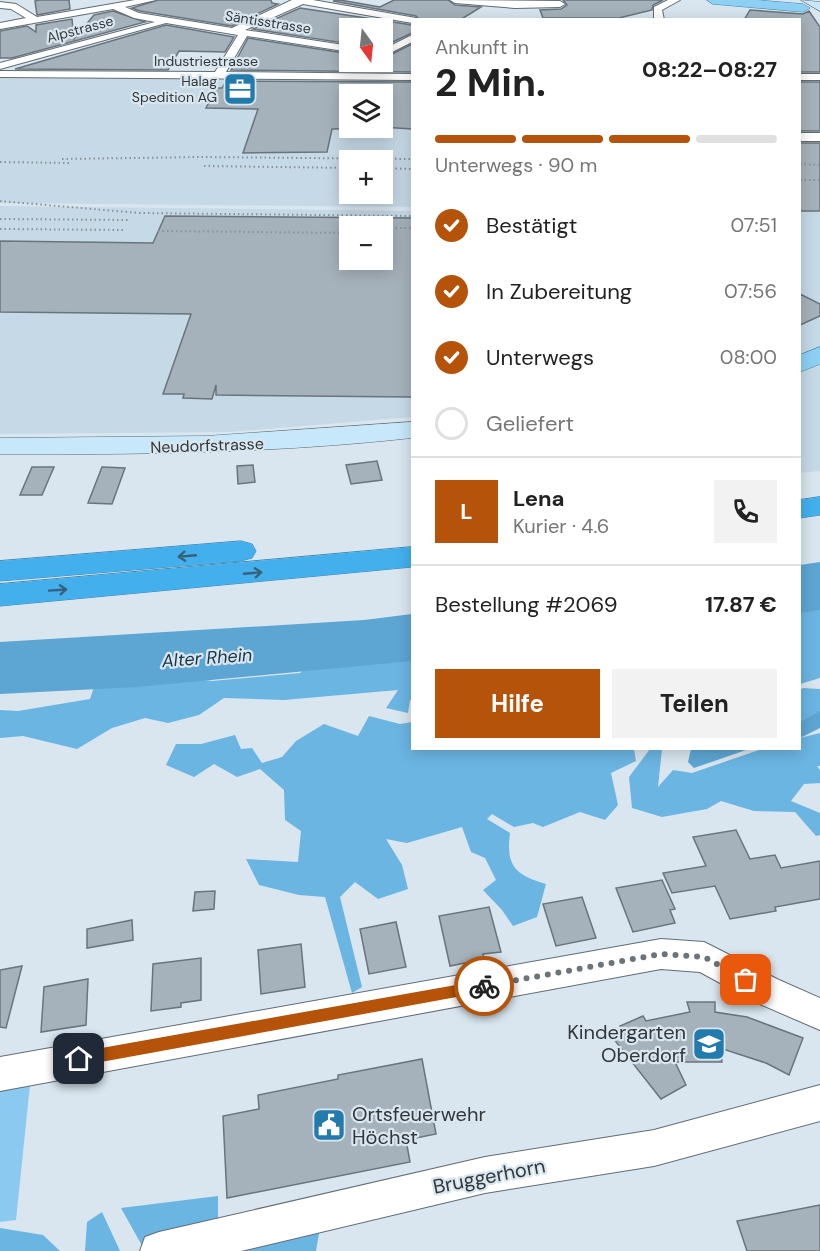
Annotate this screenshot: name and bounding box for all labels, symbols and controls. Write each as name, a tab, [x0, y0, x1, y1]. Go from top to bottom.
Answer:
street label: Säntisstrasse	[224, 6, 312, 38]
street label: Alpstrasse	[45, 11, 115, 47]
north arrow	[339, 18, 393, 72]
map controls	[339, 18, 393, 270]
text: Ankunft in	[435, 34, 529, 60]
street label: Industriestrasse	[154, 52, 258, 70]
text: 08:22–08:27	[642, 55, 777, 84]
text: 2 Min.	[435, 57, 546, 108]
office icon: Halag Spedition AG	[222, 71, 258, 107]
place label: Halag Spedition AG	[132, 72, 217, 106]
button: layers	[339, 84, 393, 138]
button: +	[339, 150, 393, 204]
text: Unterwegs · 90 m	[435, 152, 597, 178]
icon: check	[435, 209, 468, 242]
text: Bestätigt	[486, 211, 577, 240]
text: 07:51	[730, 212, 777, 238]
button: −	[339, 216, 393, 270]
icon: check	[435, 275, 468, 308]
text: In Zubereitung	[486, 277, 632, 306]
text: 07:56	[724, 278, 777, 304]
icon: check	[435, 341, 468, 374]
text: Unterwegs	[486, 343, 594, 372]
text: 08:00	[720, 344, 777, 370]
text: Geliefert	[486, 409, 574, 438]
street label: Neudorfstrasse	[150, 433, 264, 458]
button: phone	[714, 480, 777, 543]
text: Lena	[513, 484, 565, 513]
text: L	[460, 497, 473, 526]
text: Kurier · 4.6	[513, 513, 609, 539]
one-way arrow	[178, 551, 198, 562]
one-way arrow	[242, 567, 262, 578]
one-way arrow	[48, 585, 68, 596]
text: Bestellung #2069	[435, 590, 618, 619]
text: 17.87 €	[705, 590, 777, 619]
water label: Alter Rhein	[160, 643, 253, 673]
button: Hilfe	[435, 669, 600, 738]
button: Teilen	[612, 669, 777, 738]
pin	[720, 954, 771, 1005]
courier	[454, 956, 514, 1016]
icon: bag	[729, 963, 762, 996]
icon: bike	[468, 970, 501, 1003]
place label: Kindergarten Oberdorf	[567, 1019, 686, 1068]
school or university icon: Kindergarten Oberdorf	[691, 1026, 727, 1062]
pin	[53, 1033, 104, 1084]
icon: home	[62, 1042, 95, 1075]
place label: Ortsfeuerwehr Höchst	[352, 1101, 486, 1150]
public building icon: Ortsfeuerwehr Höchst	[311, 1107, 347, 1143]
street label: Bruggerhorn	[431, 1152, 547, 1200]

